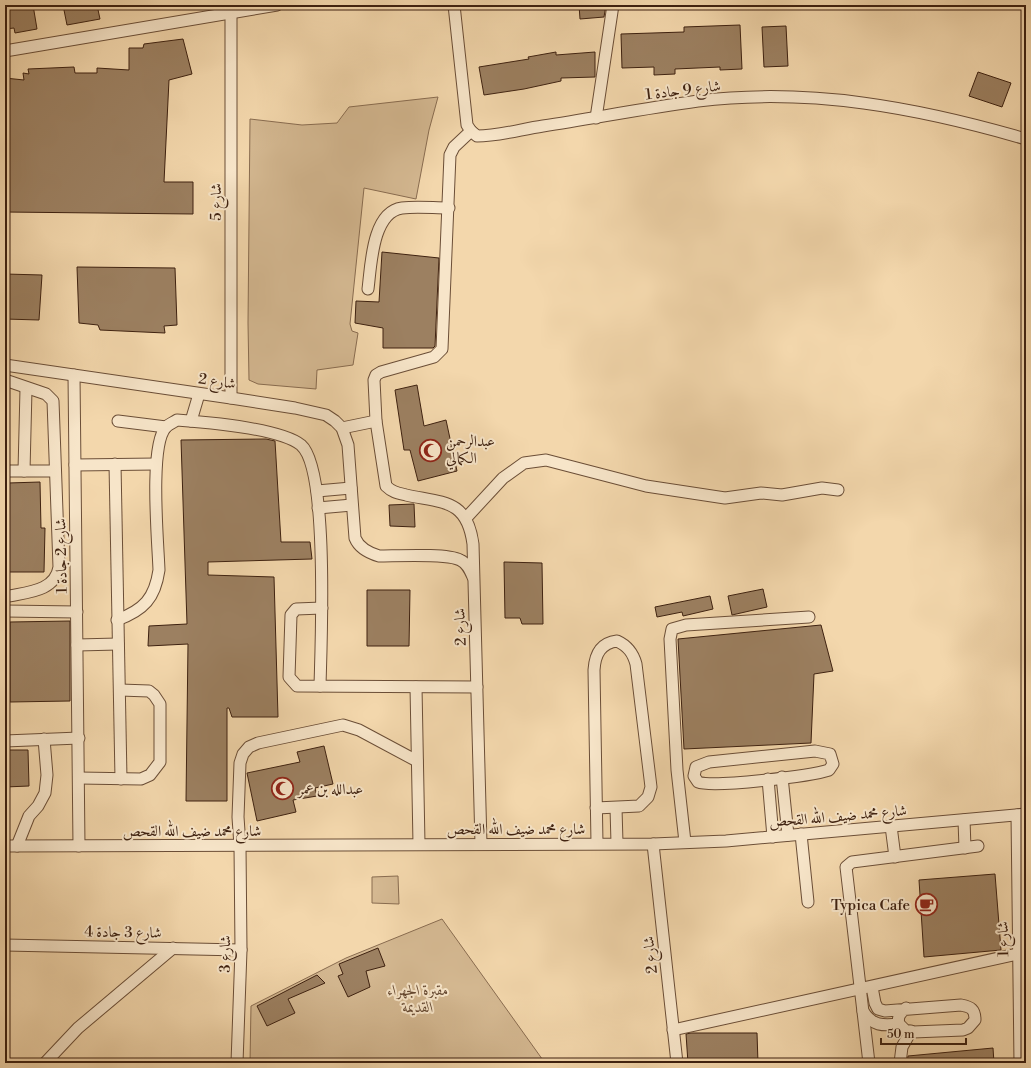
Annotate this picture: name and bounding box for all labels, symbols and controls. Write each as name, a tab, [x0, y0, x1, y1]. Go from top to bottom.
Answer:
street label: شارع 9 جادة 1	[644, 76, 722, 108]
street label: شارع 5	[207, 183, 229, 221]
street label: شارع 2	[197, 369, 237, 396]
place label: عبدالرحمن الكمالي	[446, 432, 495, 470]
mosque icon: عبدالرحمن الكمالي	[417, 437, 443, 463]
street label: شارع 2 جادة 1	[51, 518, 75, 594]
street label: شارع 2	[450, 608, 474, 646]
mosque icon: عبدالله بن عمر	[269, 776, 295, 802]
place label: عبدالله بن عمر	[296, 780, 363, 799]
street label: شارع محمد ضيف الله القحص	[768, 798, 908, 835]
street label: شارع محمد ضيف الله القحص	[447, 817, 585, 842]
street label: شارع محمد ضيف الله القحص	[123, 819, 261, 844]
cafe icon: Typica Cafe	[913, 892, 939, 918]
place label: Typica Cafe	[831, 896, 910, 915]
street label: شارع 1	[994, 921, 1016, 957]
street label: شارع 3 جادة 4	[84, 922, 162, 946]
street label: شارع 3	[216, 935, 238, 973]
street label: شارع 2	[639, 935, 665, 975]
park label: مقبرة الجهراء القديمة	[387, 981, 449, 1017]
scale bar	[881, 1020, 966, 1046]
text: 50 m	[887, 1027, 915, 1042]

